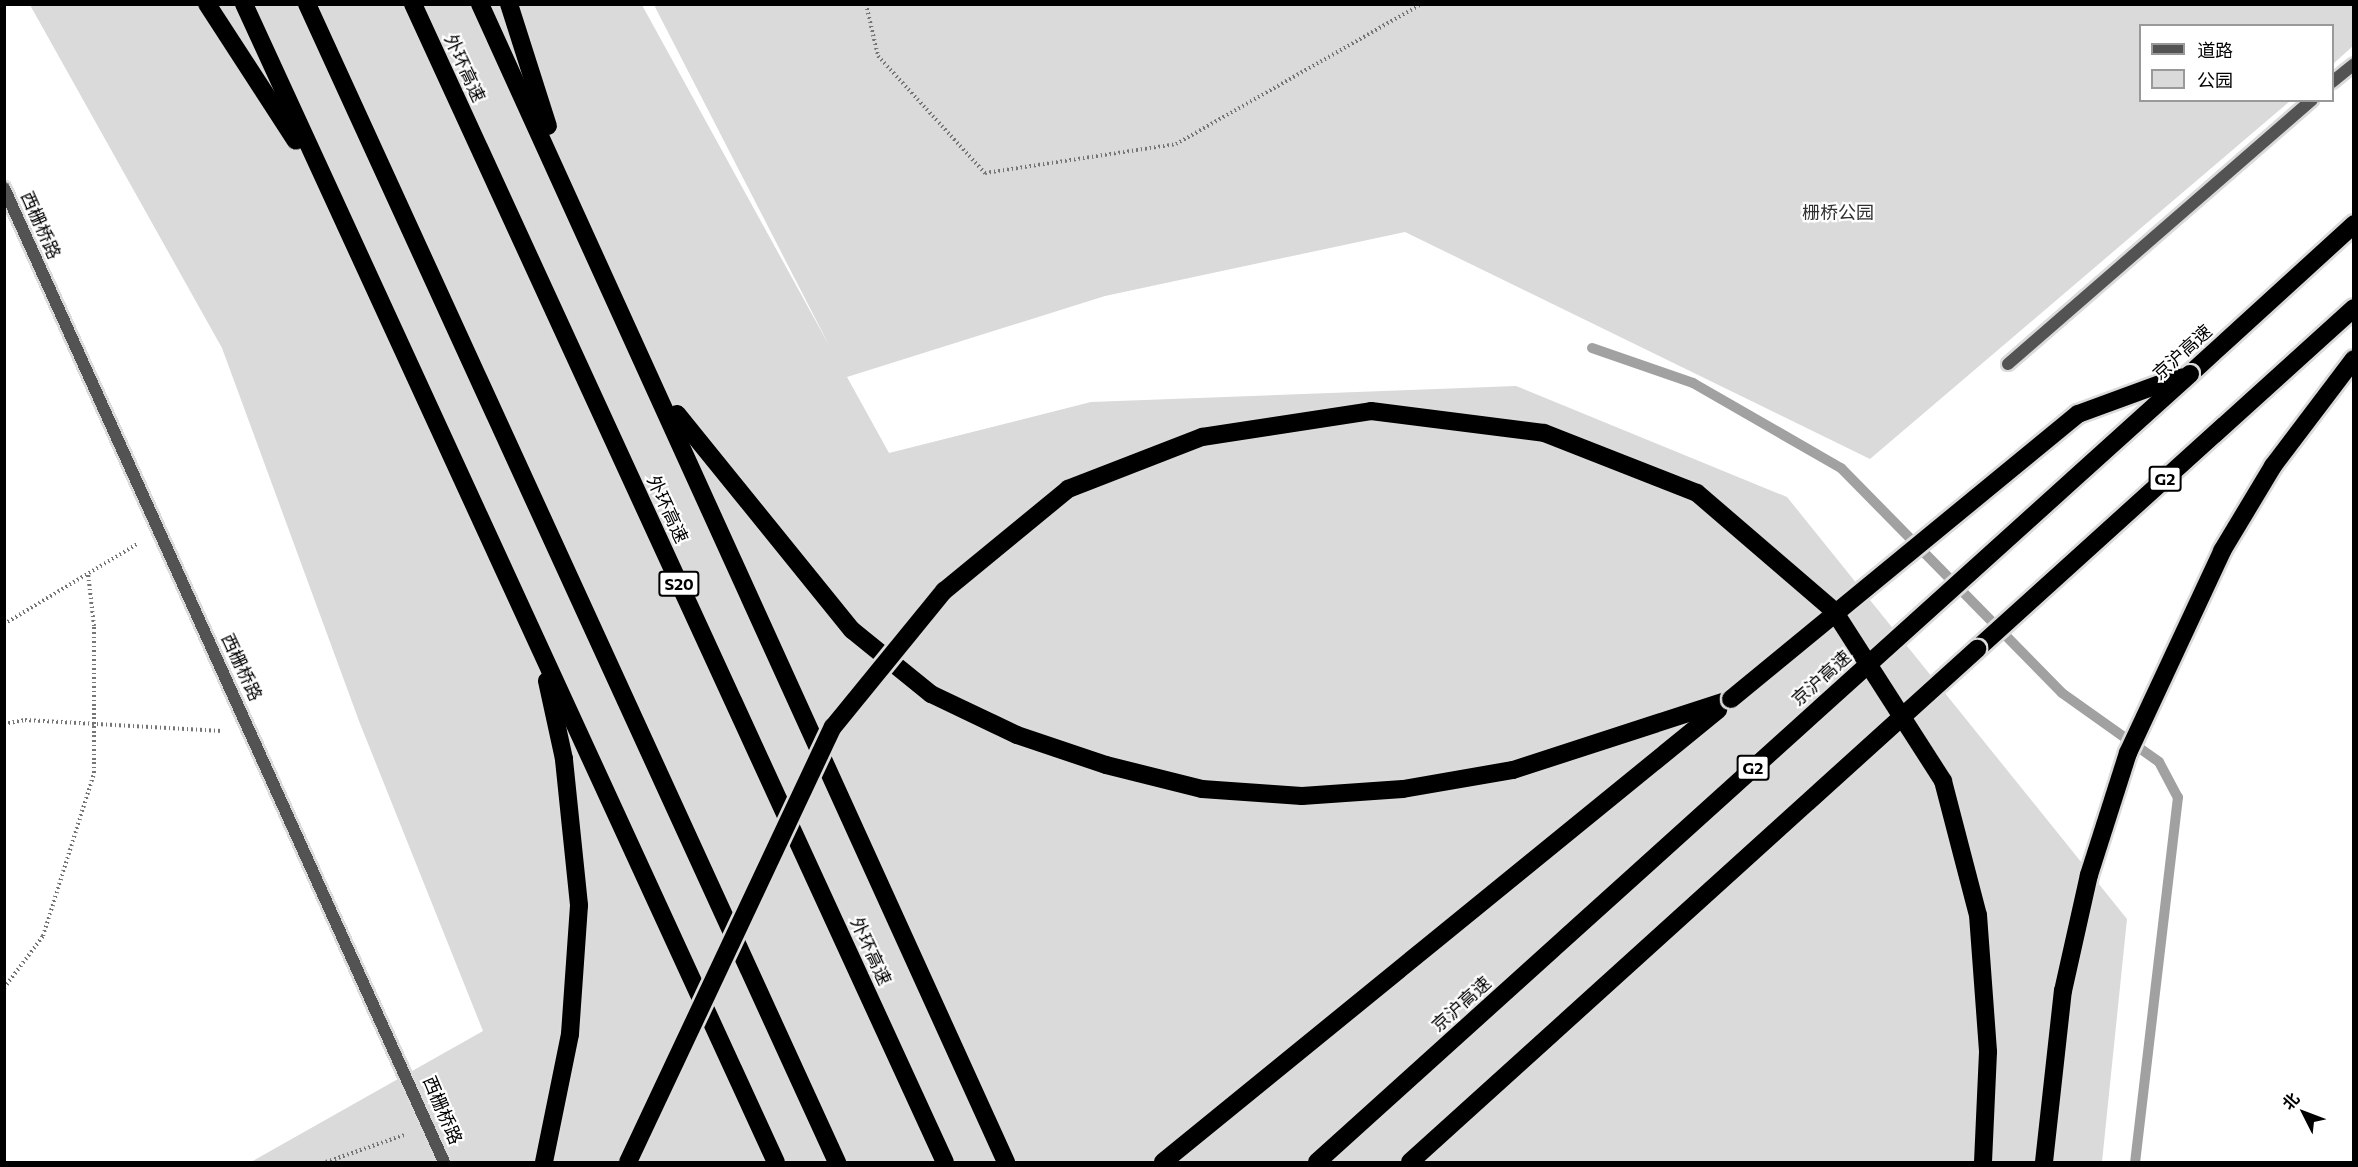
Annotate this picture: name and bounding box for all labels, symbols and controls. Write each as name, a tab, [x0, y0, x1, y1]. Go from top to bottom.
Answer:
legend	[2139, 24, 2334, 102]
street label: 外环高速	[440, 31, 490, 105]
text: 道路	[2197, 39, 2233, 61]
text: 公园	[2197, 69, 2233, 91]
street label: 西栅桥路	[16, 188, 66, 262]
park label: 栅桥公园	[1802, 201, 1874, 223]
street label: 京沪高速	[2148, 320, 2216, 384]
road number: G2	[2148, 466, 2182, 492]
street label: 外环高速	[643, 472, 693, 546]
road number: S20	[658, 571, 700, 597]
street label: 西栅桥路	[217, 630, 267, 704]
street label: 京沪高速	[1787, 646, 1855, 710]
road number: G2	[1736, 755, 1770, 781]
street label: 外环高速	[846, 914, 896, 988]
street label: 京沪高速	[1427, 972, 1495, 1036]
street label: 西栅桥路	[419, 1073, 467, 1147]
north arrow	[2274, 1083, 2334, 1143]
text: 北	[2278, 1088, 2303, 1113]

